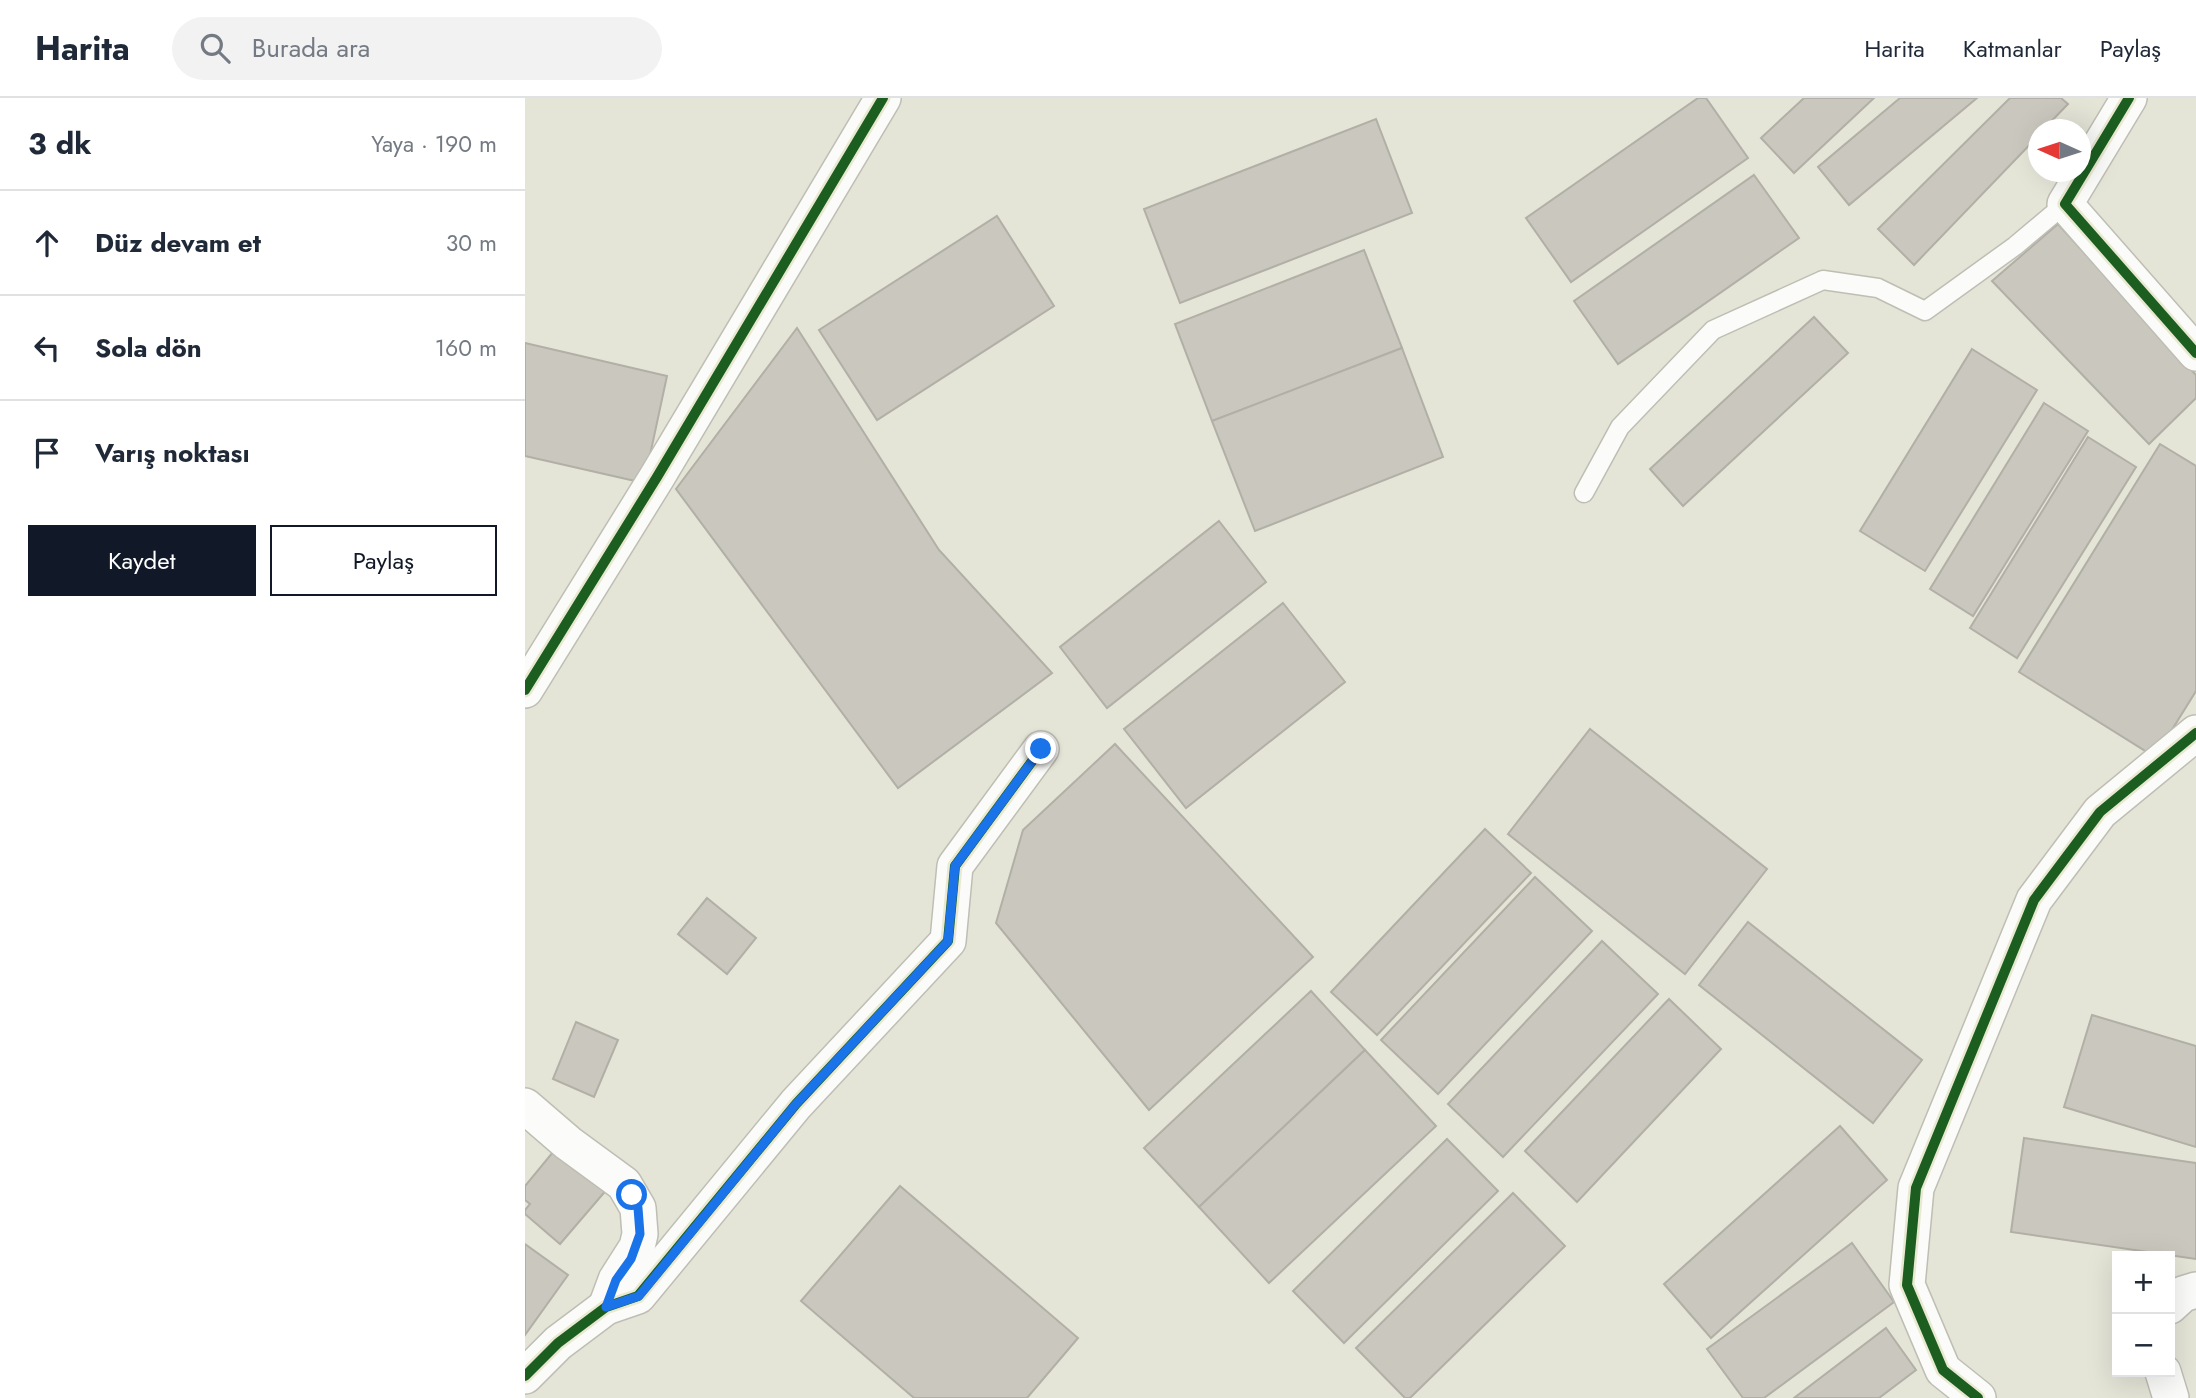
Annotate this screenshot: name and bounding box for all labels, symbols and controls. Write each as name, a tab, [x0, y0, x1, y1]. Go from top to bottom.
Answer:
search box	[172, 17, 662, 80]
text: Harita	[35, 25, 130, 72]
icon: search	[196, 29, 234, 67]
text: Burada ara	[252, 29, 370, 67]
text: Harita	[1864, 31, 1925, 66]
text: Katmanlar	[1963, 31, 2062, 66]
text: Paylaş	[2100, 31, 2161, 66]
north arrow	[2028, 119, 2091, 182]
text: 3 dk	[28, 122, 91, 165]
text: Yaya · 190 m	[371, 127, 497, 161]
icon: ahead	[28, 224, 66, 262]
text: Düz devam et	[95, 224, 261, 262]
text: 30 m	[446, 226, 497, 260]
icon: left	[28, 329, 66, 367]
text: Sola dön	[95, 329, 202, 367]
text: 160 m	[435, 331, 497, 365]
icon: arrive	[28, 434, 66, 472]
text: Varış noktası	[95, 434, 250, 472]
button: Kaydet	[28, 525, 256, 596]
button: Paylaş	[270, 525, 497, 596]
route end	[1025, 733, 1056, 764]
route start	[616, 1179, 647, 1210]
map controls	[2112, 1251, 2175, 1377]
button: +	[2112, 1251, 2175, 1314]
button: −	[2112, 1314, 2175, 1377]

